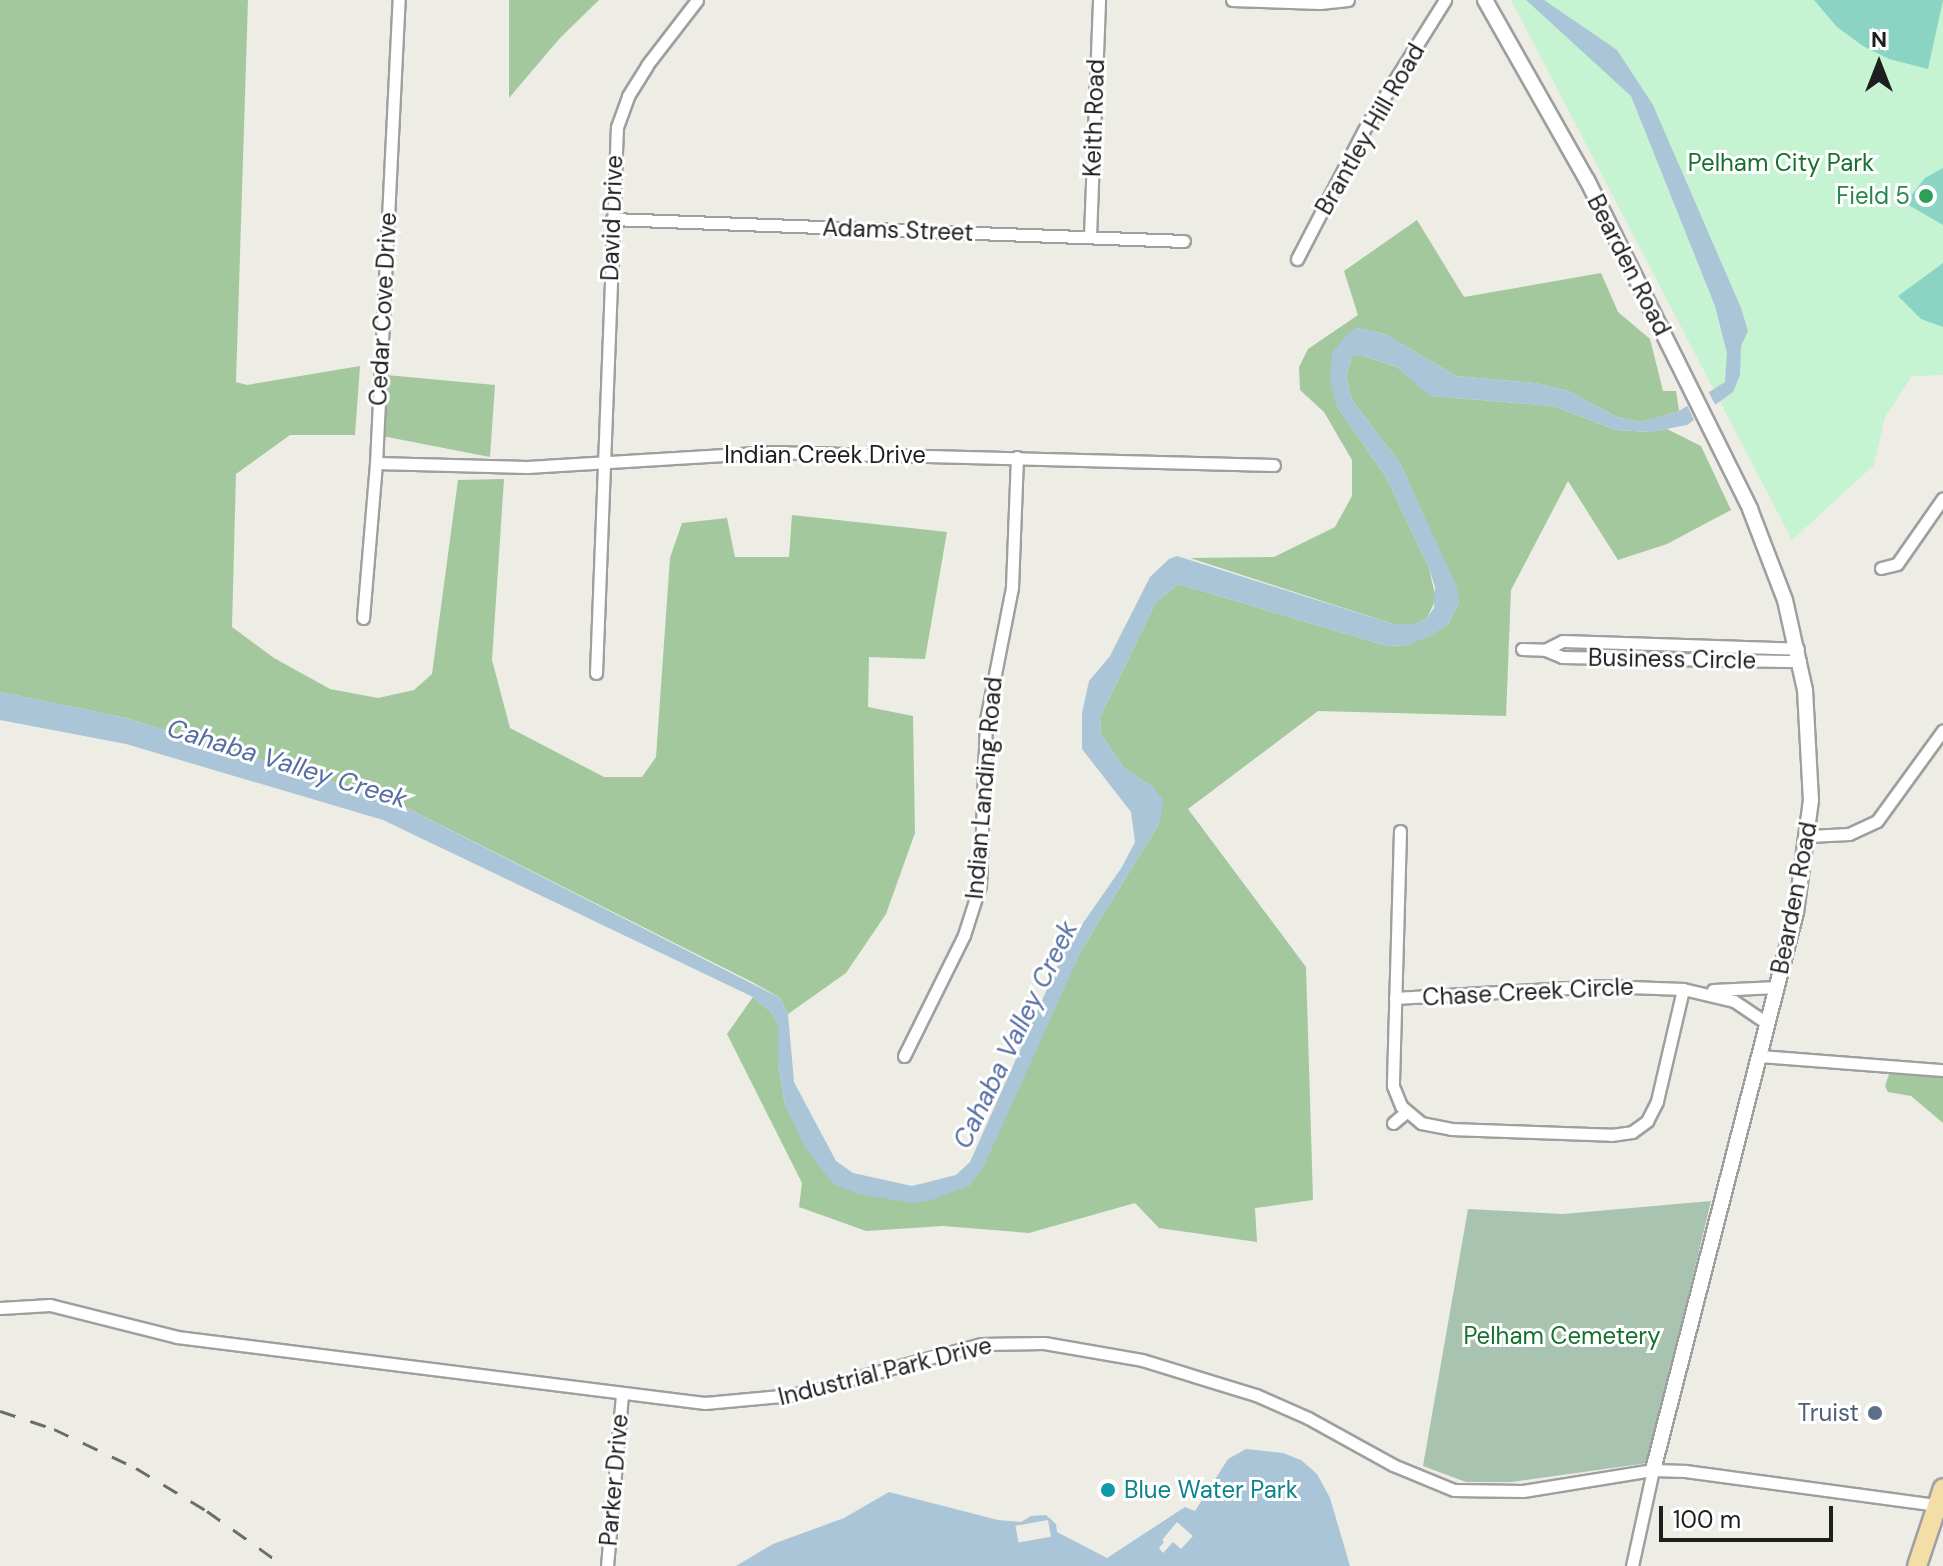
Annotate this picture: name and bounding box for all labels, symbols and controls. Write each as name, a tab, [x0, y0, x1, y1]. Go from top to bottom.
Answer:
north arrow	[1839, 24, 1919, 104]
text: N	[1871, 25, 1887, 54]
street label: Brantley Hill Road	[1309, 38, 1431, 220]
street label: Keith Road	[1078, 58, 1110, 178]
park label: Pelham City Park	[1688, 149, 1874, 177]
street label: David Drive	[595, 155, 629, 281]
place label: Field 5	[1836, 182, 1910, 210]
marker: Field 5	[1917, 187, 1935, 205]
street label: Bearden Road	[1581, 190, 1677, 340]
street label: Cedar Cove Drive	[364, 211, 402, 407]
street label: Adams Street	[822, 213, 974, 247]
street label: Indian Creek Drive	[724, 441, 926, 469]
street label: Business Circle	[1588, 643, 1756, 675]
street label: Indian Landing Road	[960, 676, 1008, 900]
water label: Cahaba Valley Creek	[163, 713, 411, 815]
street label: Bearden Road	[1765, 820, 1823, 976]
water label: Cahaba Valley Creek	[947, 916, 1085, 1154]
street label: Chase Creek Circle	[1422, 972, 1634, 1012]
park label: Pelham Cemetery	[1463, 1322, 1661, 1350]
street label: Industrial Park Drive	[775, 1331, 995, 1411]
place label: Truist	[1798, 1399, 1859, 1427]
marker: Truist	[1866, 1404, 1884, 1422]
street label: Parker Drive	[594, 1413, 634, 1547]
place label: Blue Water Park	[1124, 1476, 1298, 1504]
marker: Blue Water Park	[1099, 1481, 1117, 1499]
scale bar	[1663, 1490, 1837, 1540]
text: 100 m	[1673, 1504, 1741, 1535]

